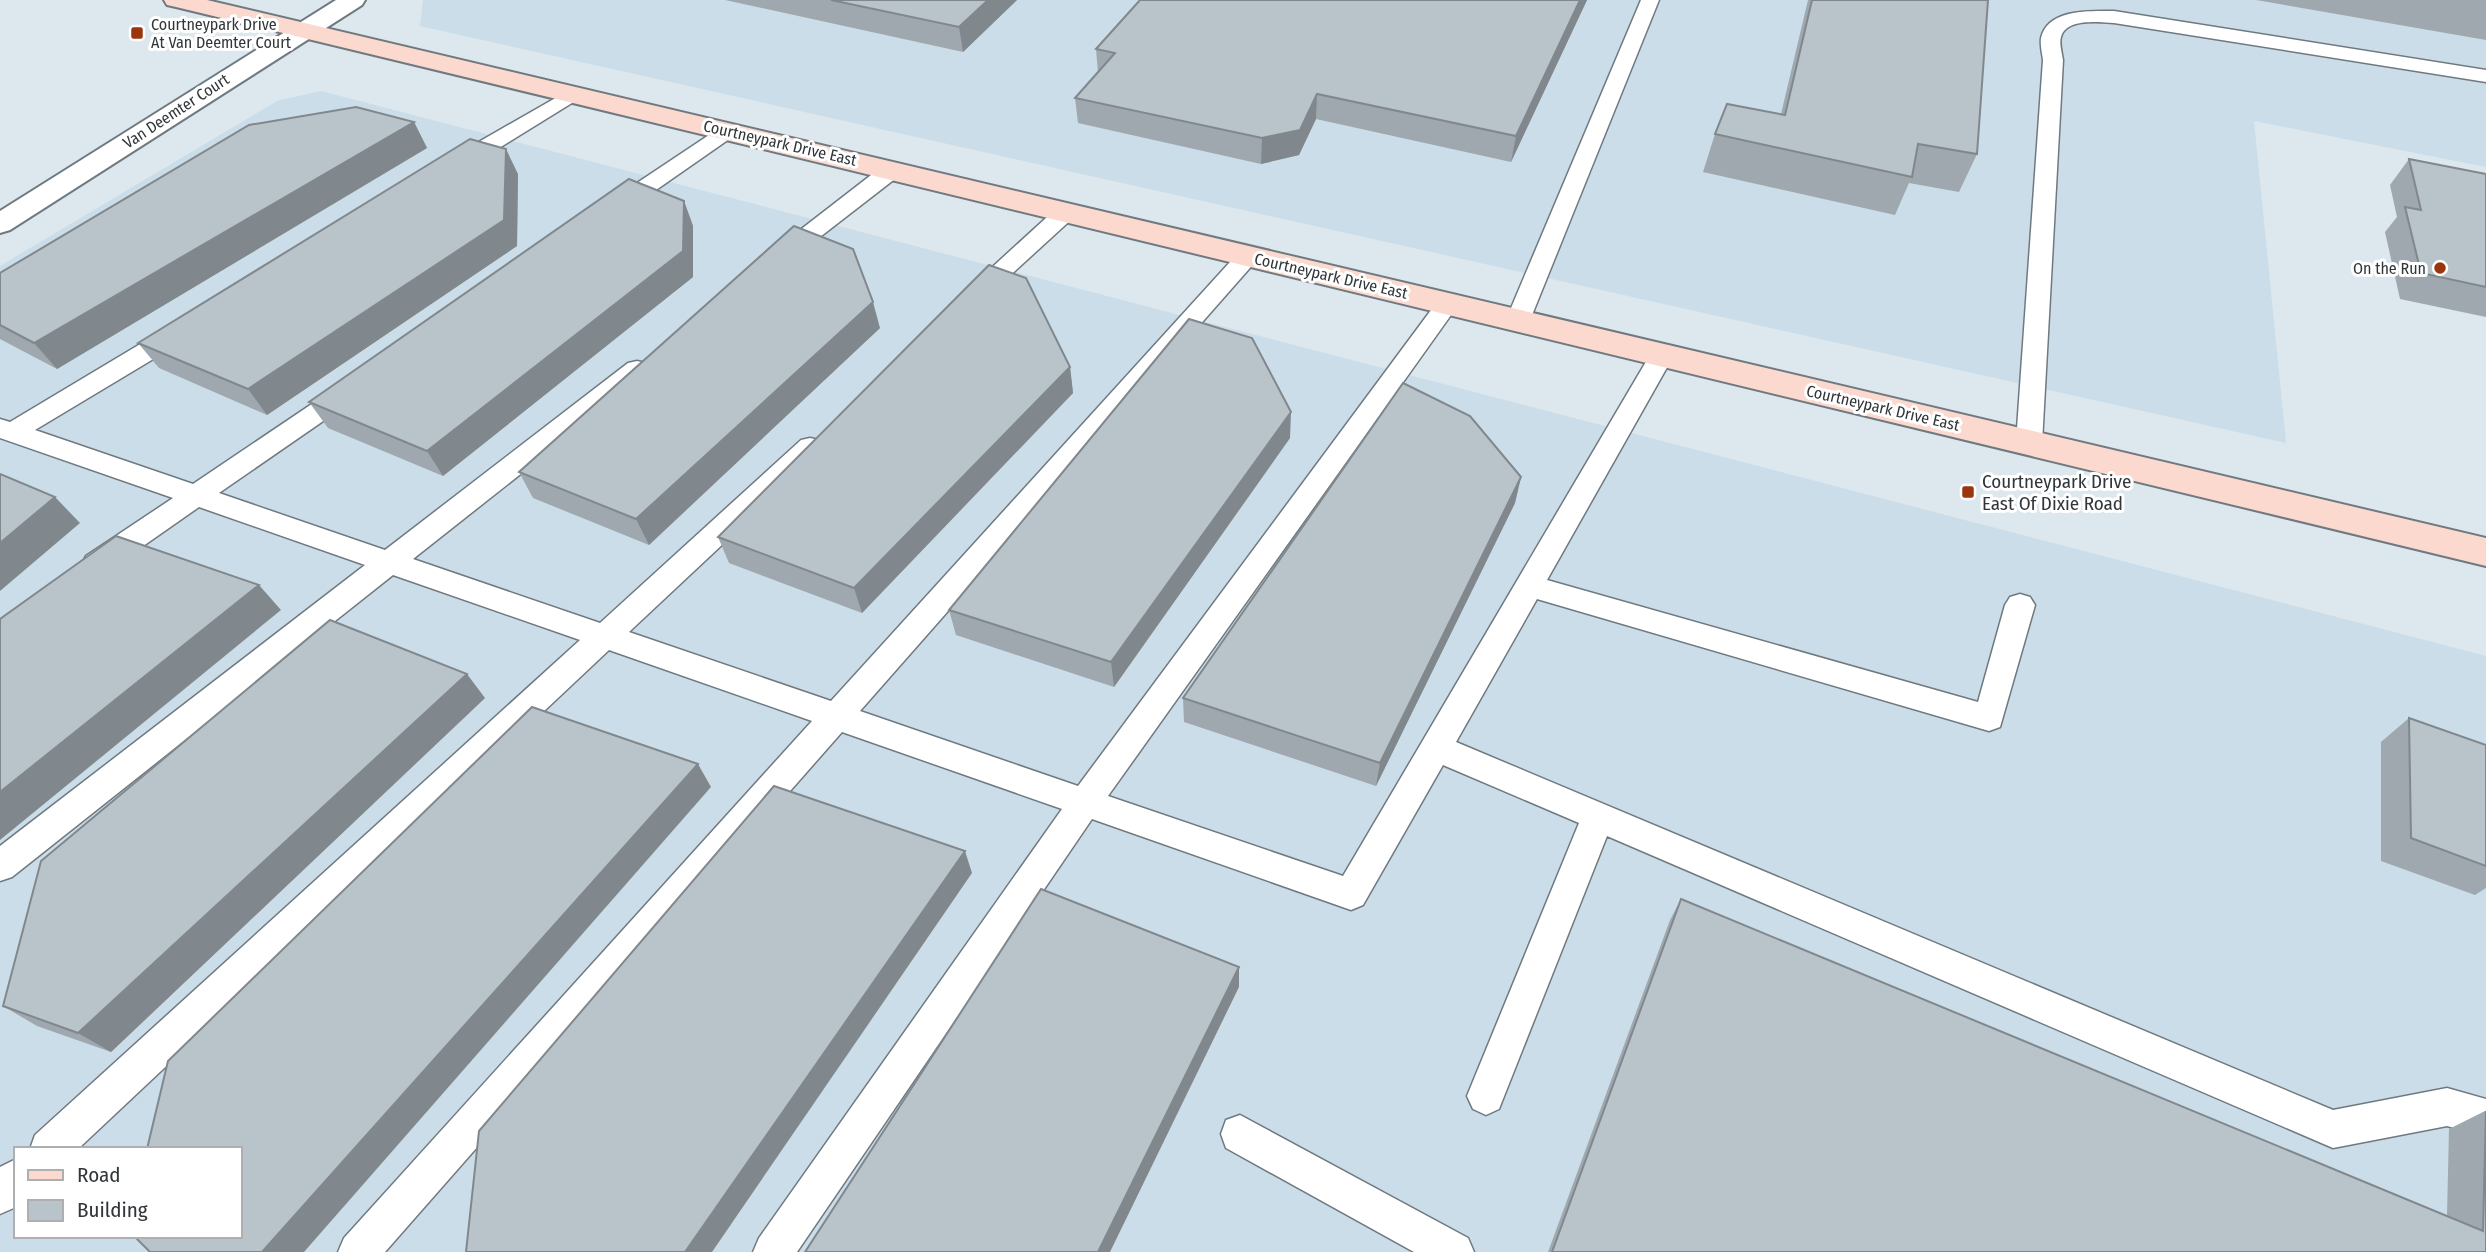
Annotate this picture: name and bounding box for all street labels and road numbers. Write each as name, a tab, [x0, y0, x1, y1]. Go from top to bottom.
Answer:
street label: Van Deemter Court	[119, 69, 233, 152]
street label: Courtneypark Drive East	[702, 116, 859, 170]
street label: Courtneypark Drive East	[1253, 249, 1410, 303]
street label: Courtneypark Drive East	[1805, 381, 1962, 435]

